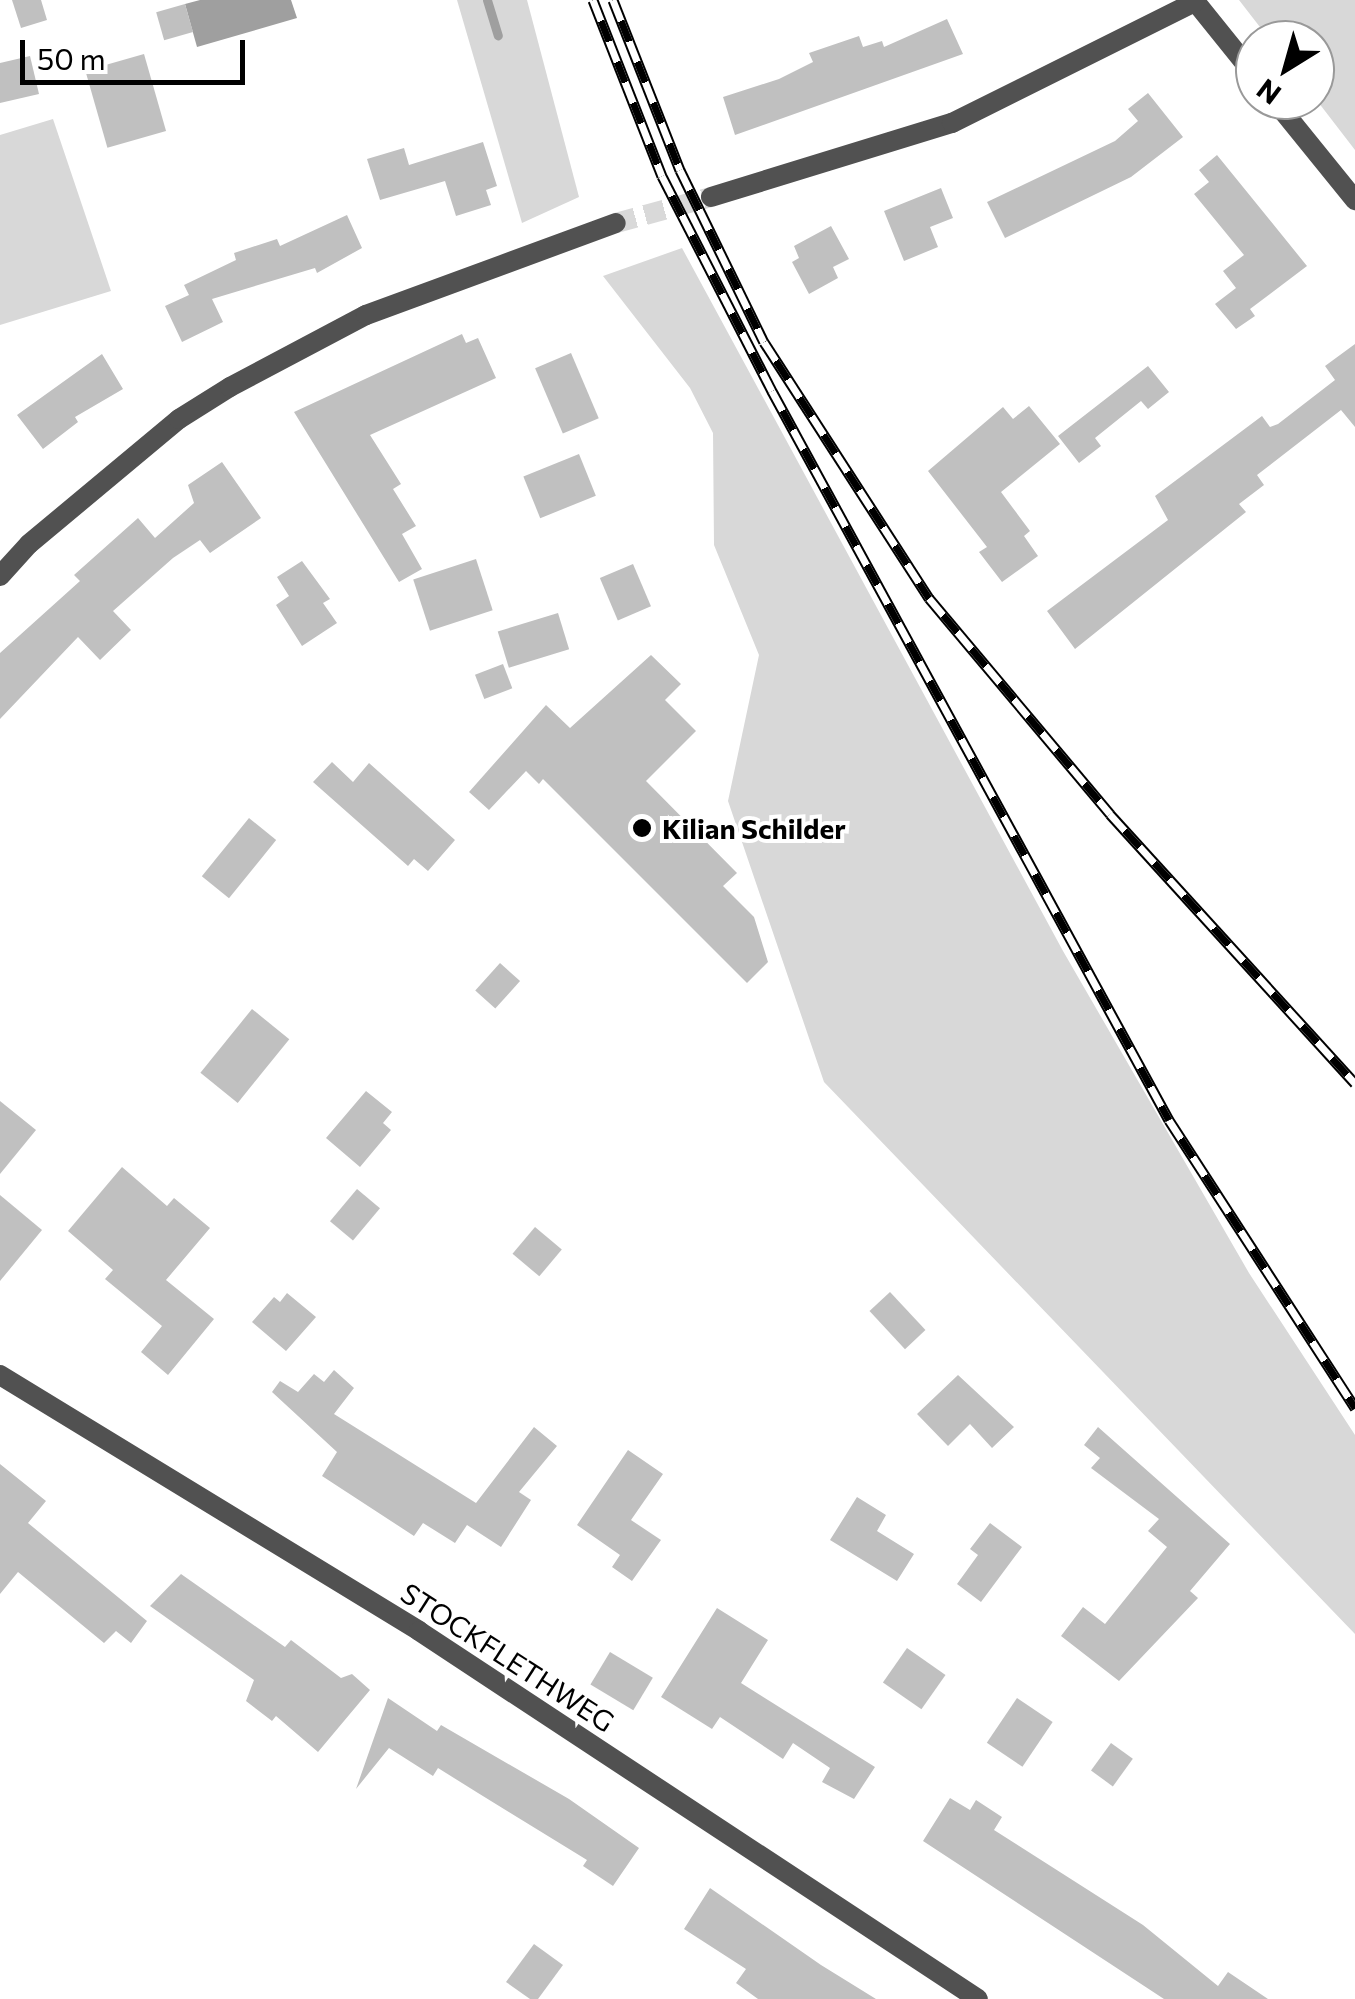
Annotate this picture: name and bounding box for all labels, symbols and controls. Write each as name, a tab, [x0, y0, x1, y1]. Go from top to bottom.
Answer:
scale bar	[25, 20, 250, 82]
north arrow	[1235, 20, 1335, 120]
text: 50 m	[37, 39, 106, 76]
text: N	[1250, 72, 1287, 112]
place label: Kilian Schilder	[662, 811, 846, 845]
marker: Kilian Schilder	[631, 817, 653, 839]
street label: STOCKFLETHWEG	[395, 1576, 621, 1738]

